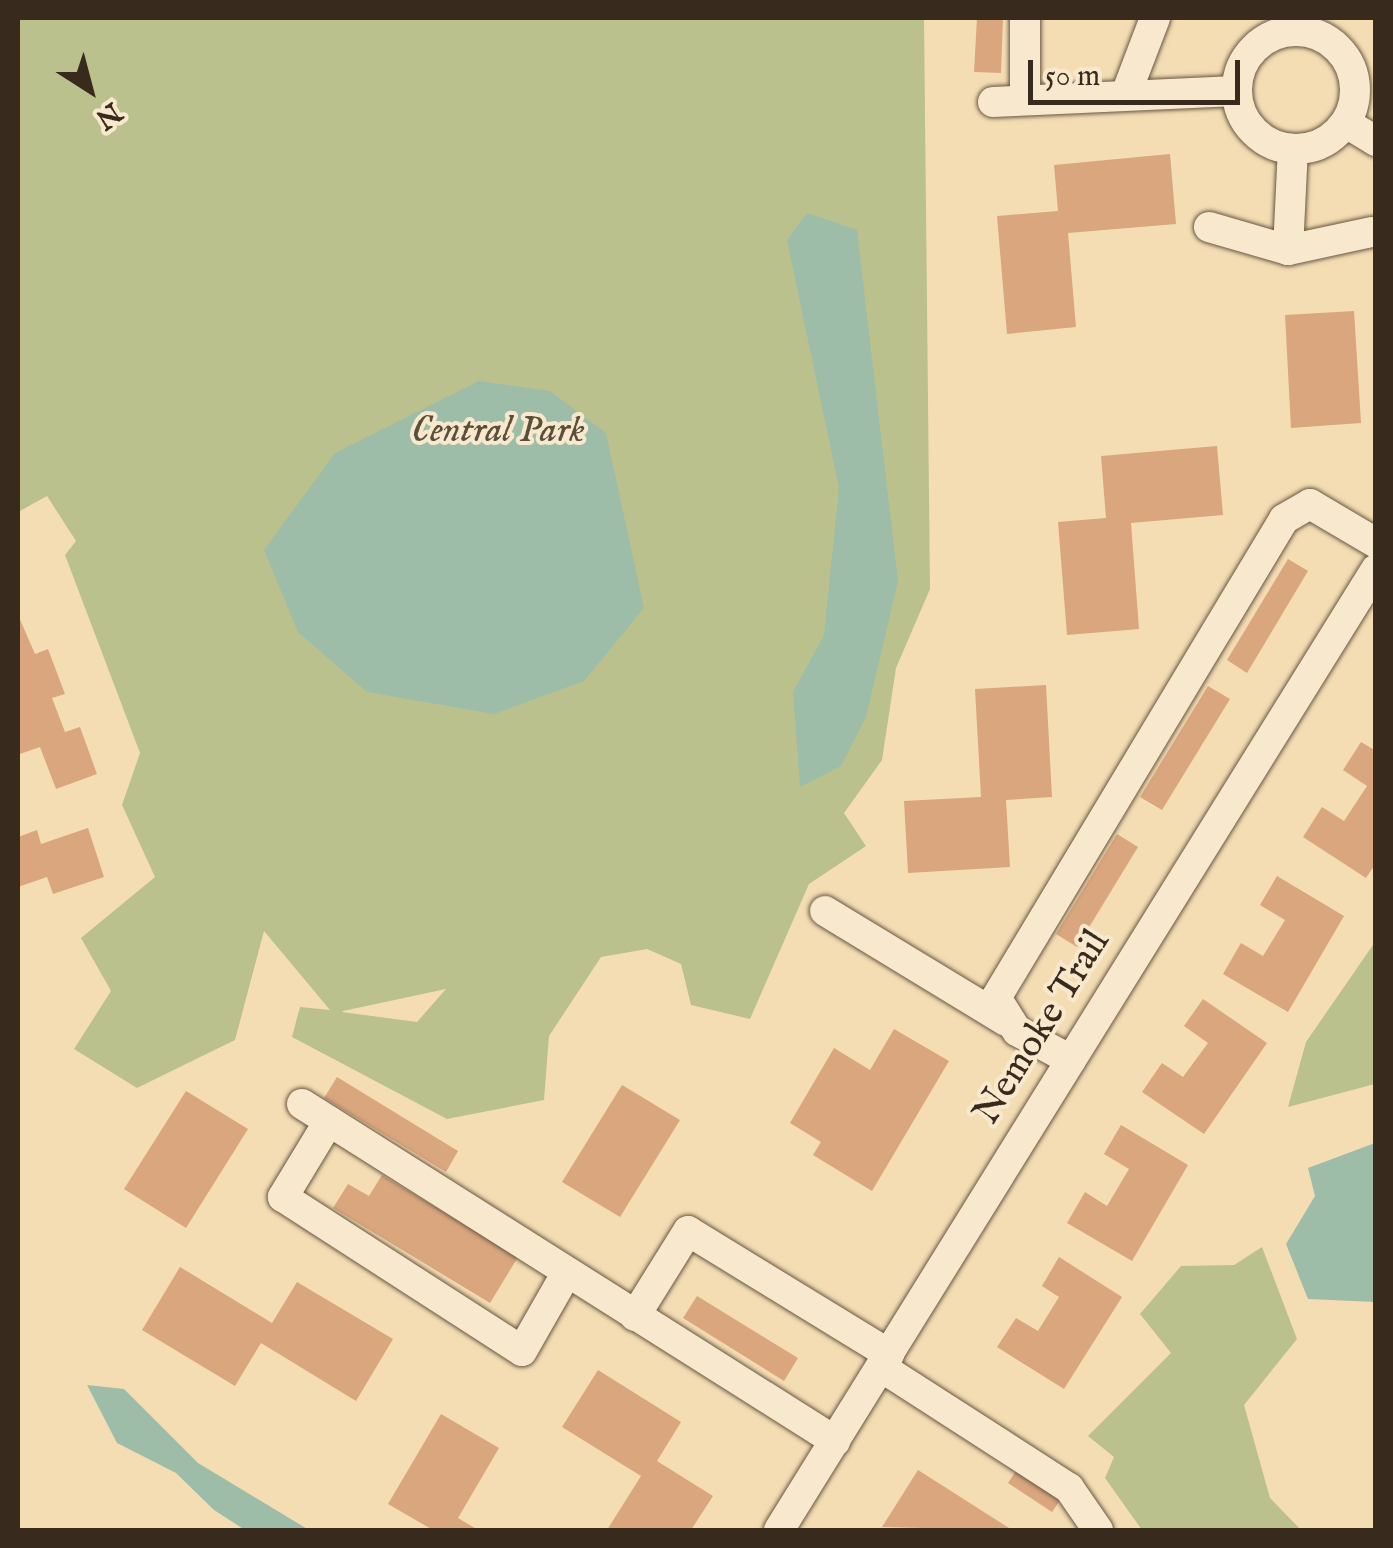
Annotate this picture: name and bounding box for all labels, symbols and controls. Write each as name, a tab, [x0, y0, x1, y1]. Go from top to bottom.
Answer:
north arrow	[40, 40, 140, 140]
scale bar	[1033, 40, 1246, 102]
text: 50 m	[1045, 58, 1100, 96]
text: N	[88, 93, 128, 136]
park label: Central Park	[411, 409, 585, 455]
street label: Nemoke Trail	[965, 922, 1121, 1134]

